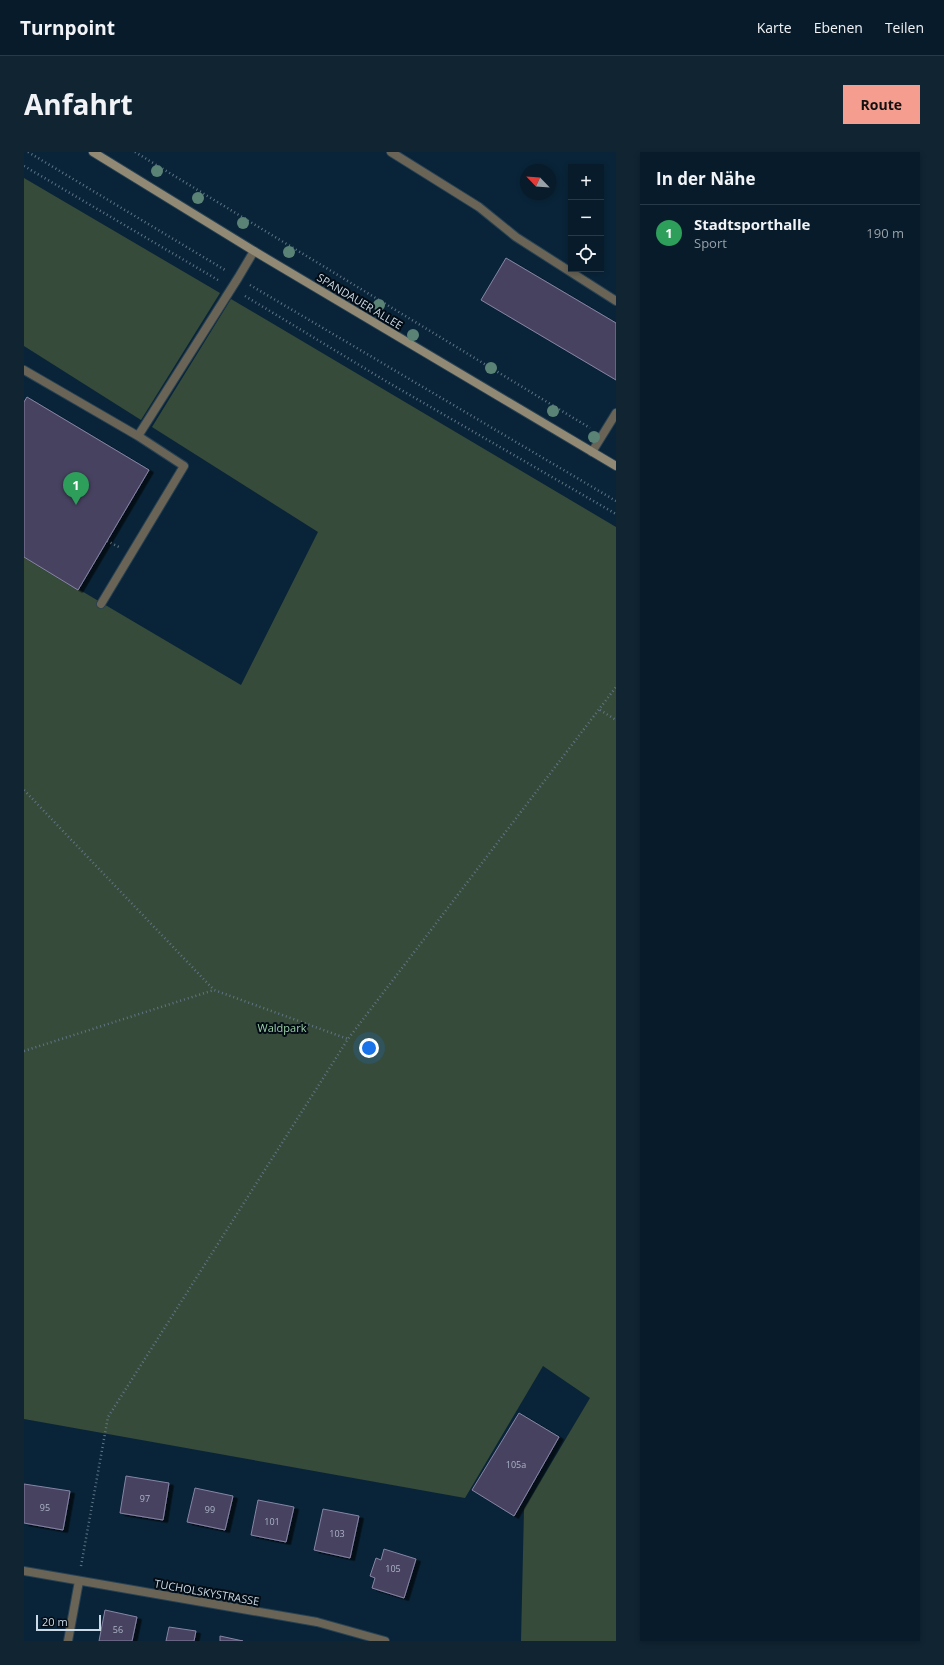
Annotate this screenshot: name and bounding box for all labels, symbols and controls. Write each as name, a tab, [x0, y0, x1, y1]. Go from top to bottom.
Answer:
text: Turnpoint	[20, 15, 115, 41]
text: Karte	[757, 18, 792, 37]
text: Ebenen	[814, 18, 863, 37]
text: Teilen	[885, 18, 924, 37]
text: Anfahrt	[24, 85, 133, 123]
button: Route	[843, 85, 920, 124]
north arrow	[520, 164, 556, 200]
map controls	[568, 164, 604, 272]
button: +	[568, 164, 604, 200]
text: In der Nähe	[656, 167, 755, 190]
button: −	[568, 200, 604, 236]
text: Stadtsporthalle	[694, 214, 810, 234]
text: 1	[665, 224, 673, 242]
text: 190 m	[866, 224, 904, 242]
text: Sport	[694, 234, 727, 252]
button: locate	[568, 236, 604, 272]
street label: SPANDAUER ALLEE	[314, 270, 406, 332]
pin: 1	[63, 472, 89, 505]
park label: Waldpark	[258, 1020, 307, 1035]
your location	[359, 1038, 379, 1058]
house number: 105a	[506, 1458, 526, 1471]
house number: 97	[140, 1492, 150, 1505]
house number: 95	[40, 1501, 50, 1514]
house number: 99	[205, 1503, 215, 1516]
house number: 101	[264, 1515, 280, 1528]
house number: 103	[329, 1527, 345, 1540]
house number: 105	[385, 1562, 401, 1575]
street label: TUCHOLSKYSTRASSE	[153, 1575, 261, 1609]
scale bar	[36, 1613, 101, 1632]
text: 20 m	[42, 1614, 68, 1629]
house number: 56	[113, 1623, 123, 1636]

